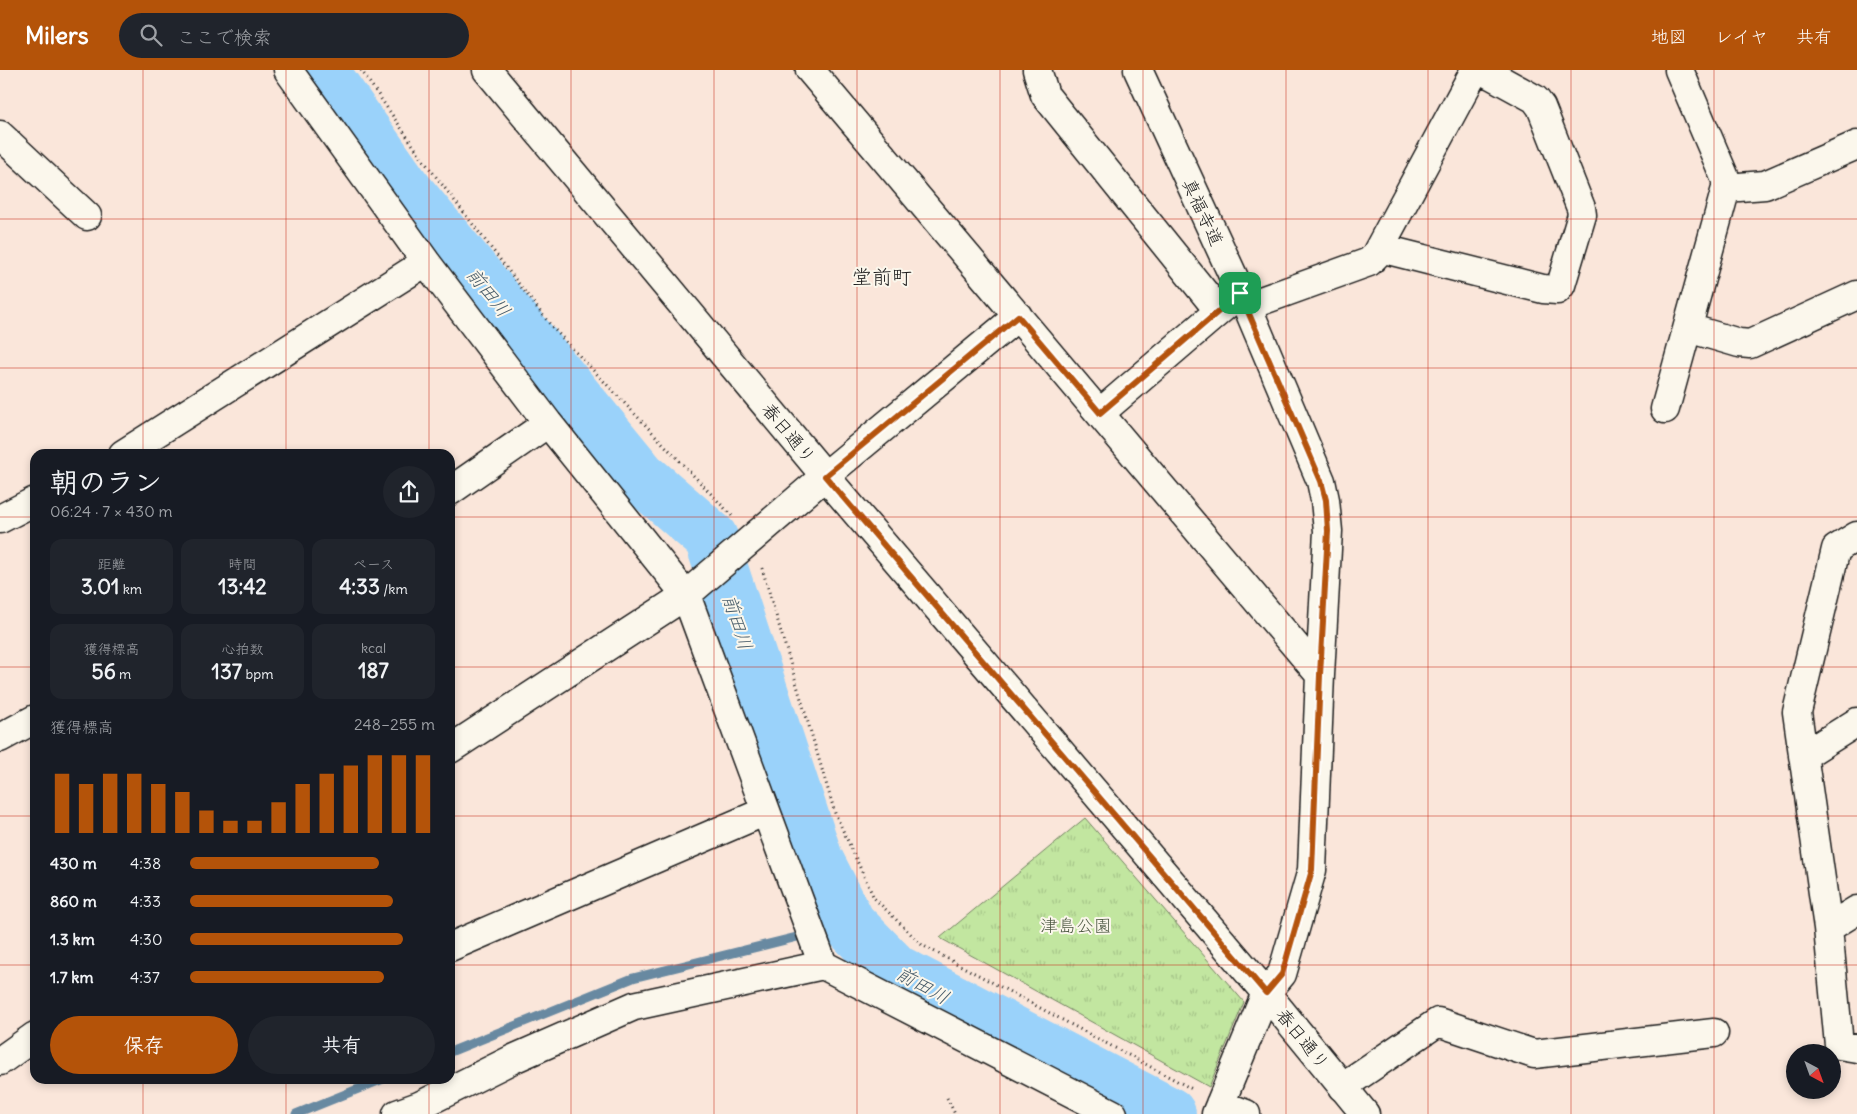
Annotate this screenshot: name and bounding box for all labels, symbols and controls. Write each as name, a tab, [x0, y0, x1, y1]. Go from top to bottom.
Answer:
search box	[119, 13, 469, 58]
text: Milers	[25, 20, 89, 50]
icon: search	[137, 21, 165, 49]
text: ここで検索	[177, 25, 272, 49]
text: 地図	[1651, 25, 1687, 48]
text: レイヤ	[1715, 25, 1768, 48]
text: 共有	[1796, 25, 1832, 48]
street label: 真福寺道	[1177, 175, 1229, 249]
water label: 前田川	[462, 262, 516, 322]
district label: 堂前町	[852, 264, 912, 289]
pin	[1219, 272, 1261, 314]
icon: arrive	[1226, 279, 1254, 307]
street label: 春日通り	[757, 398, 821, 468]
text: 朝のラン	[50, 464, 162, 500]
button: share	[383, 466, 435, 518]
text: 06:24 · 7 × 430 m	[50, 501, 173, 521]
text: 距離	[98, 555, 126, 573]
text: 時間	[229, 555, 257, 573]
text: ペース	[353, 555, 394, 573]
text: 3.01	[81, 573, 119, 600]
text: 13:42	[218, 573, 267, 600]
text: 4:33	[339, 573, 380, 600]
text: km	[119, 580, 142, 598]
text: /km	[380, 580, 408, 598]
water label: 前田川	[718, 591, 758, 653]
text: kcal	[361, 639, 386, 657]
text: 獲得標高	[84, 640, 140, 658]
text: 心拍数	[222, 640, 264, 658]
text: 187	[358, 657, 389, 684]
text: 56	[92, 658, 116, 685]
text: 137	[212, 658, 242, 685]
text: m	[116, 665, 131, 683]
text: bpm	[242, 665, 273, 683]
text: 248–255 m	[354, 714, 435, 734]
text: 獲得標高	[50, 717, 114, 737]
text: 430 m	[50, 853, 97, 873]
text: 4:38	[130, 853, 161, 873]
text: 860 m	[50, 891, 97, 911]
text: 4:33	[130, 891, 161, 911]
park label: 津島公園	[1040, 914, 1112, 937]
text: 1.3 km	[50, 929, 95, 949]
text: 4:30	[130, 929, 162, 949]
water label: 前田川	[892, 961, 954, 1009]
text: 1.7 km	[50, 967, 94, 987]
text: 4:37	[130, 967, 160, 987]
street label: 春日通り	[1271, 1004, 1335, 1074]
button: 保存	[50, 1016, 238, 1074]
button: 共有	[248, 1016, 435, 1074]
north arrow	[1786, 1044, 1841, 1099]
map controls	[1786, 1044, 1841, 1099]

